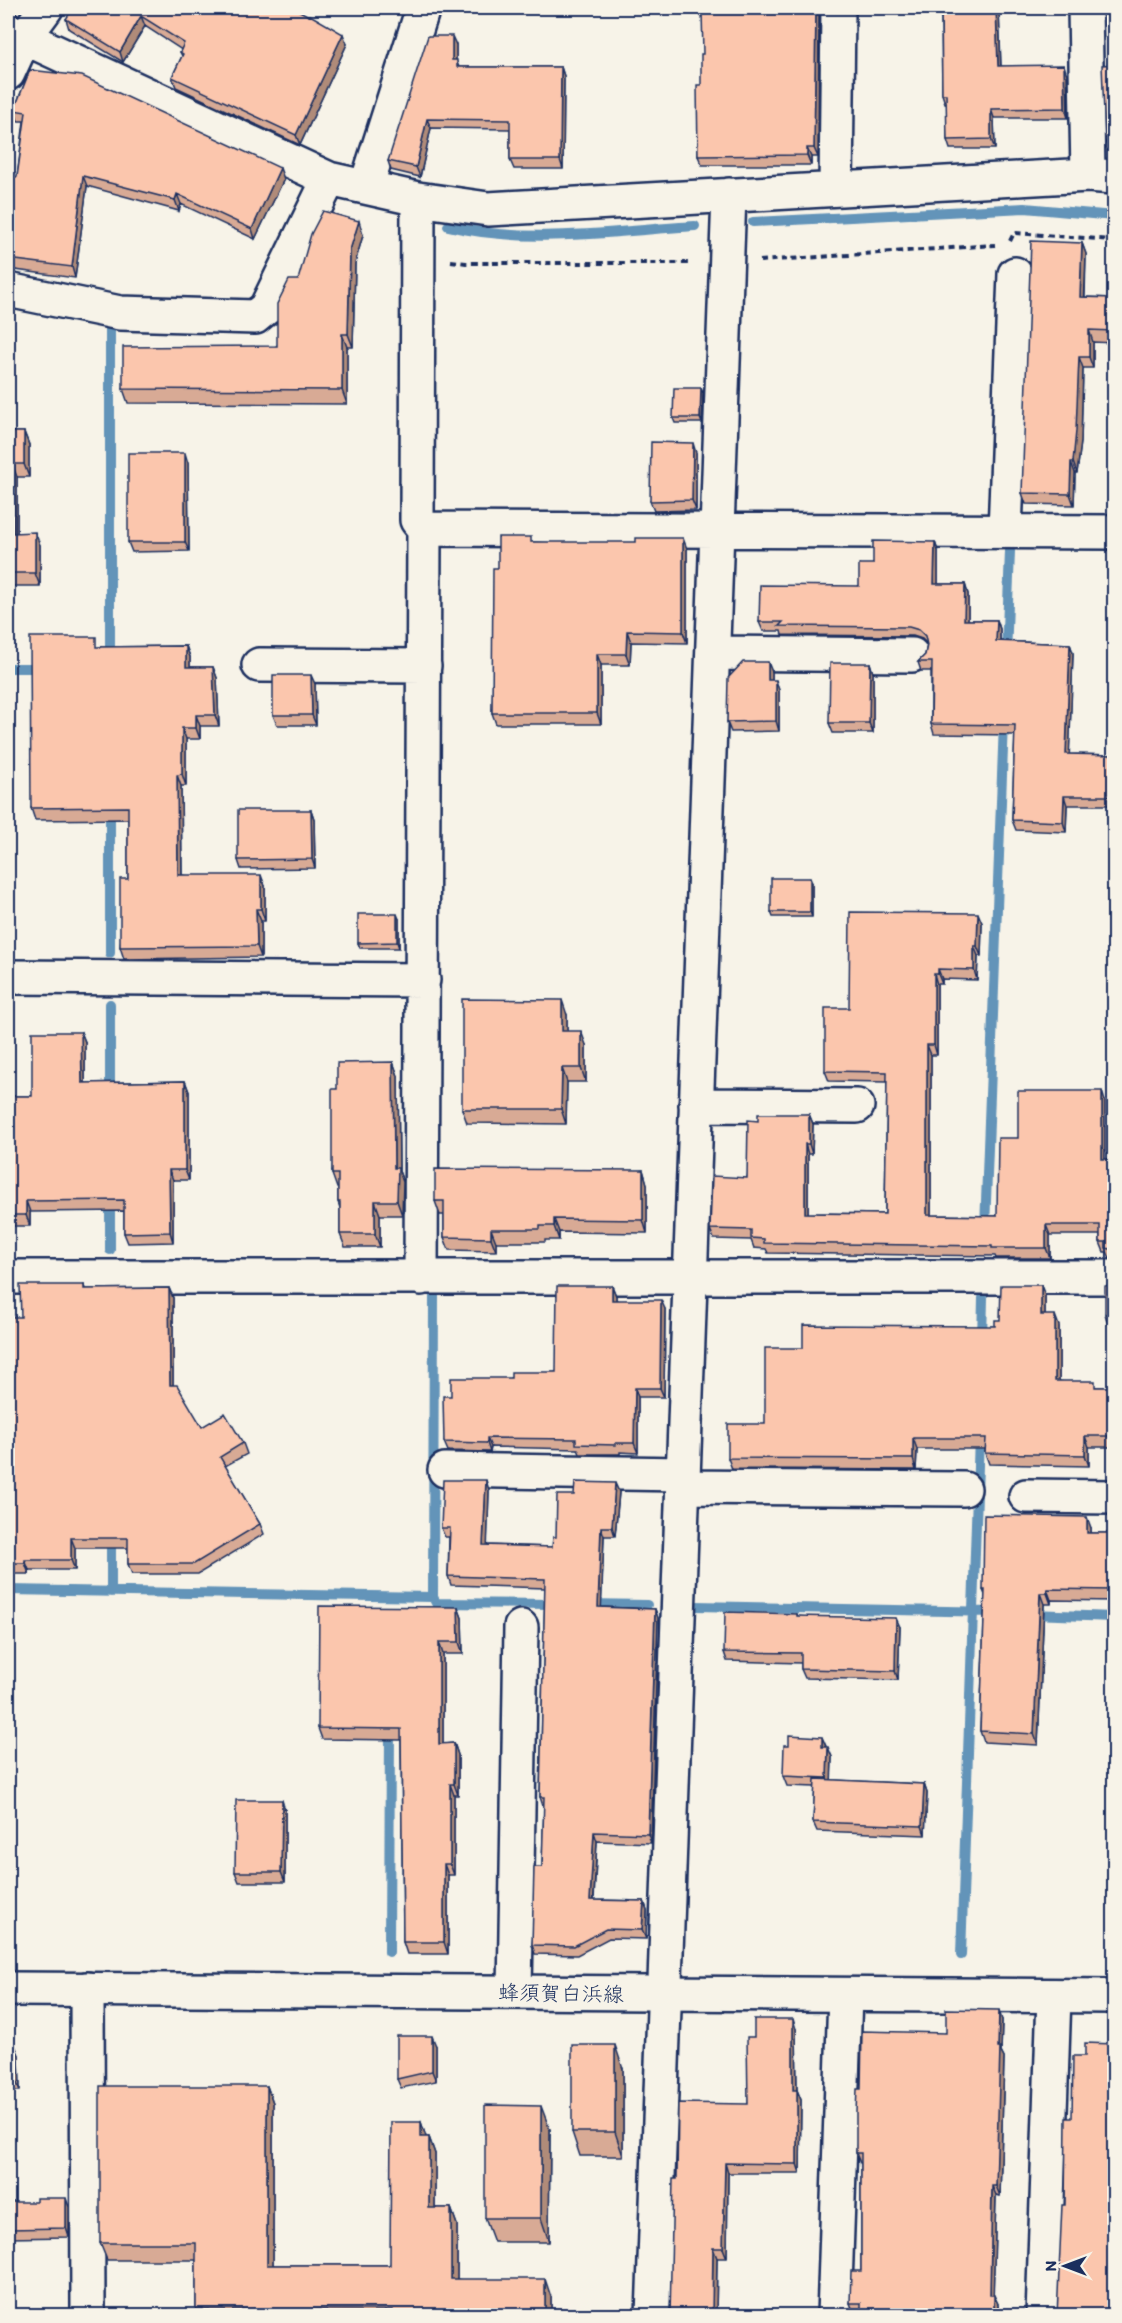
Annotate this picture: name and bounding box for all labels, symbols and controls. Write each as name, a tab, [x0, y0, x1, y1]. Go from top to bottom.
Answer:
street label: 蜂須賀白浜線	[498, 1979, 624, 2007]
north arrow	[1035, 2236, 1095, 2296]
text: N	[1041, 2261, 1060, 2271]

